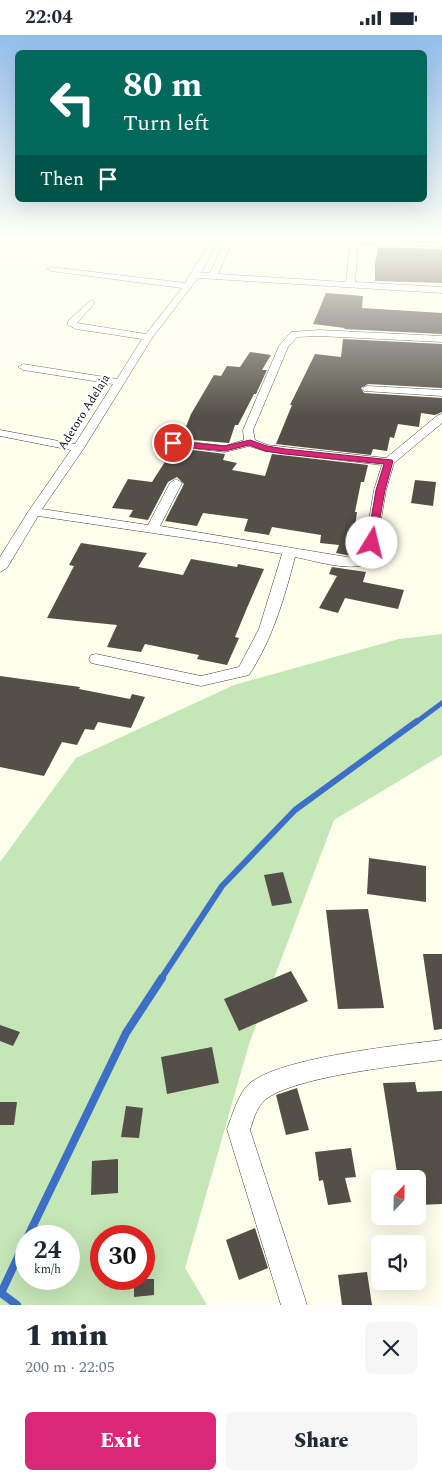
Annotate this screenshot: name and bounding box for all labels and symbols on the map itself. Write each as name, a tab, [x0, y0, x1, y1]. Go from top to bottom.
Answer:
street label: Adetoro Adelaja	[53, 370, 115, 454]
pin	[152, 422, 194, 464]
position arrow	[345, 516, 397, 568]
north arrow	[371, 1170, 426, 1225]
speed limit sign: 30	[90, 1225, 155, 1290]

